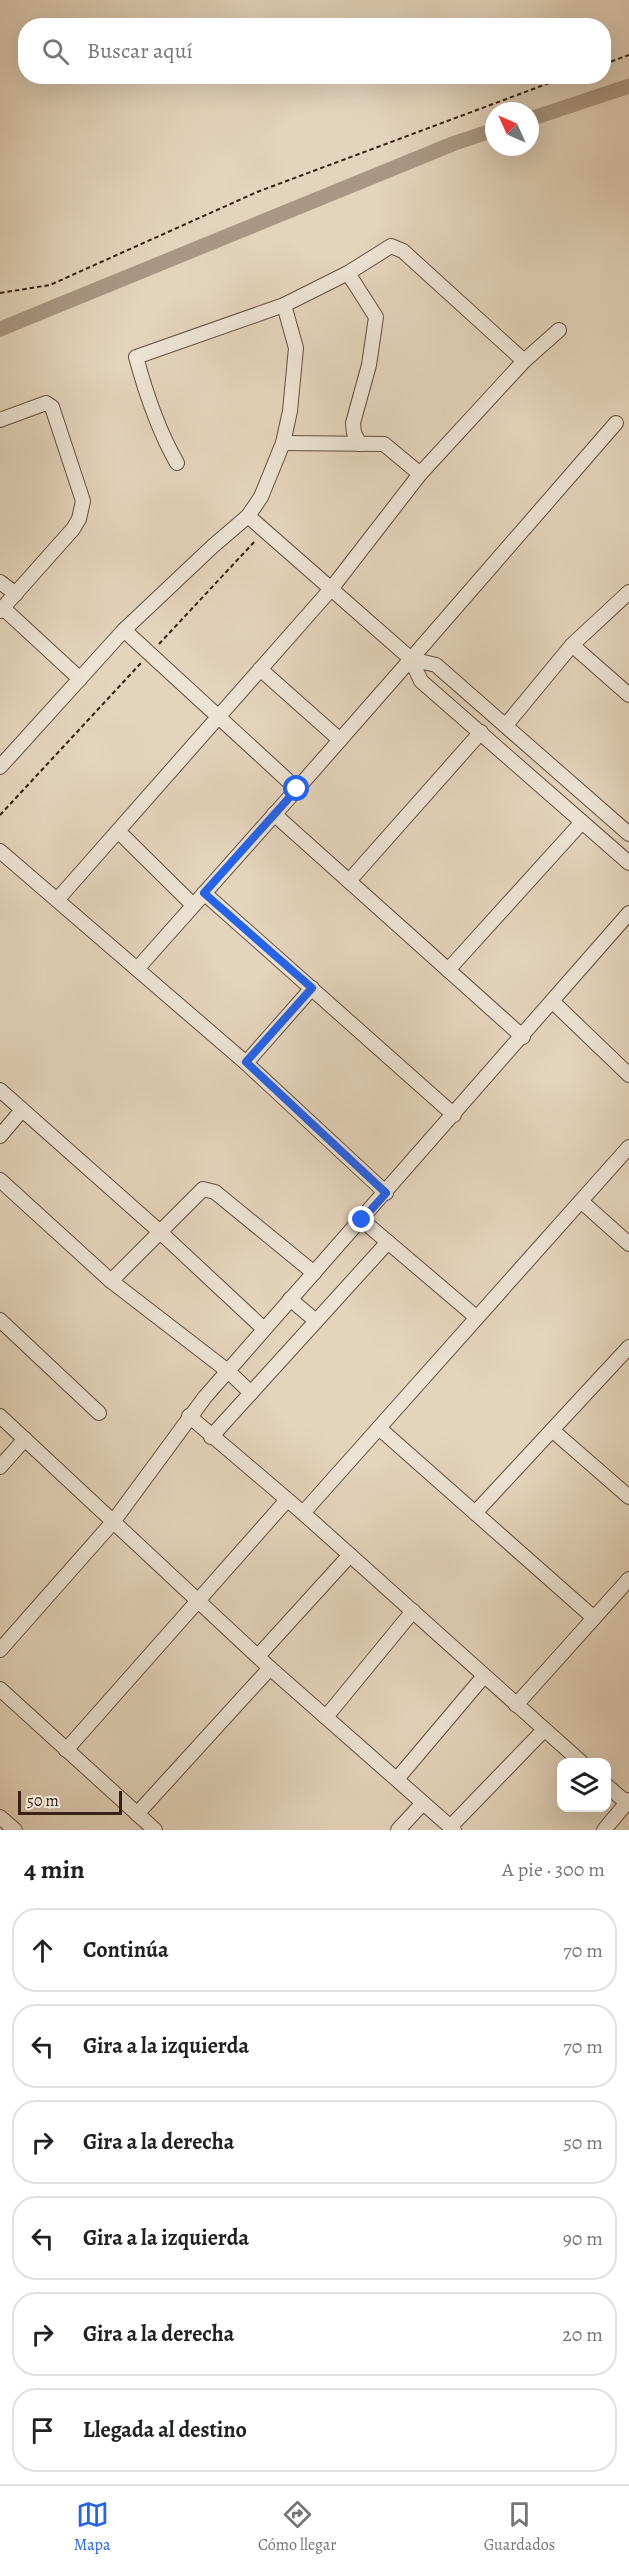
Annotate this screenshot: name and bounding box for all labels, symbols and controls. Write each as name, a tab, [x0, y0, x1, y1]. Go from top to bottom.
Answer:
search box	[18, 18, 611, 84]
icon: search	[39, 35, 72, 68]
text: Buscar aquí	[87, 36, 193, 66]
north arrow	[485, 102, 539, 156]
route start	[283, 775, 309, 801]
route end	[348, 1206, 374, 1232]
map controls	[557, 1758, 611, 1812]
button: layers	[557, 1758, 611, 1812]
scale bar	[18, 1788, 122, 1816]
text: 50 m	[27, 1790, 59, 1812]
text: 4 min	[24, 1852, 85, 1887]
text: A pie · 300 m	[502, 1856, 605, 1883]
icon: ahead	[26, 1934, 59, 1967]
text: Continúa	[83, 1935, 169, 1965]
text: 70 m	[563, 1937, 603, 1964]
icon: left	[26, 2030, 59, 2063]
text: Gira a la izquierda	[83, 2031, 249, 2061]
text: 70 m	[563, 2033, 603, 2060]
icon: right	[26, 2126, 59, 2159]
text: Gira a la derecha	[83, 2127, 234, 2157]
text: 50 m	[563, 2129, 603, 2156]
icon: left	[26, 2222, 59, 2255]
text: Gira a la izquierda	[83, 2223, 249, 2253]
text: 90 m	[563, 2225, 603, 2252]
icon: right	[26, 2318, 59, 2351]
text: Gira a la derecha	[83, 2319, 234, 2349]
text: 20 m	[562, 2321, 603, 2348]
icon: arrive	[26, 2414, 59, 2447]
text: Llegada al destino	[83, 2415, 247, 2445]
tab: Mapa	[74, 2498, 111, 2556]
tab: Cómo llegar	[258, 2498, 336, 2556]
tab: Guardados	[484, 2498, 555, 2556]

